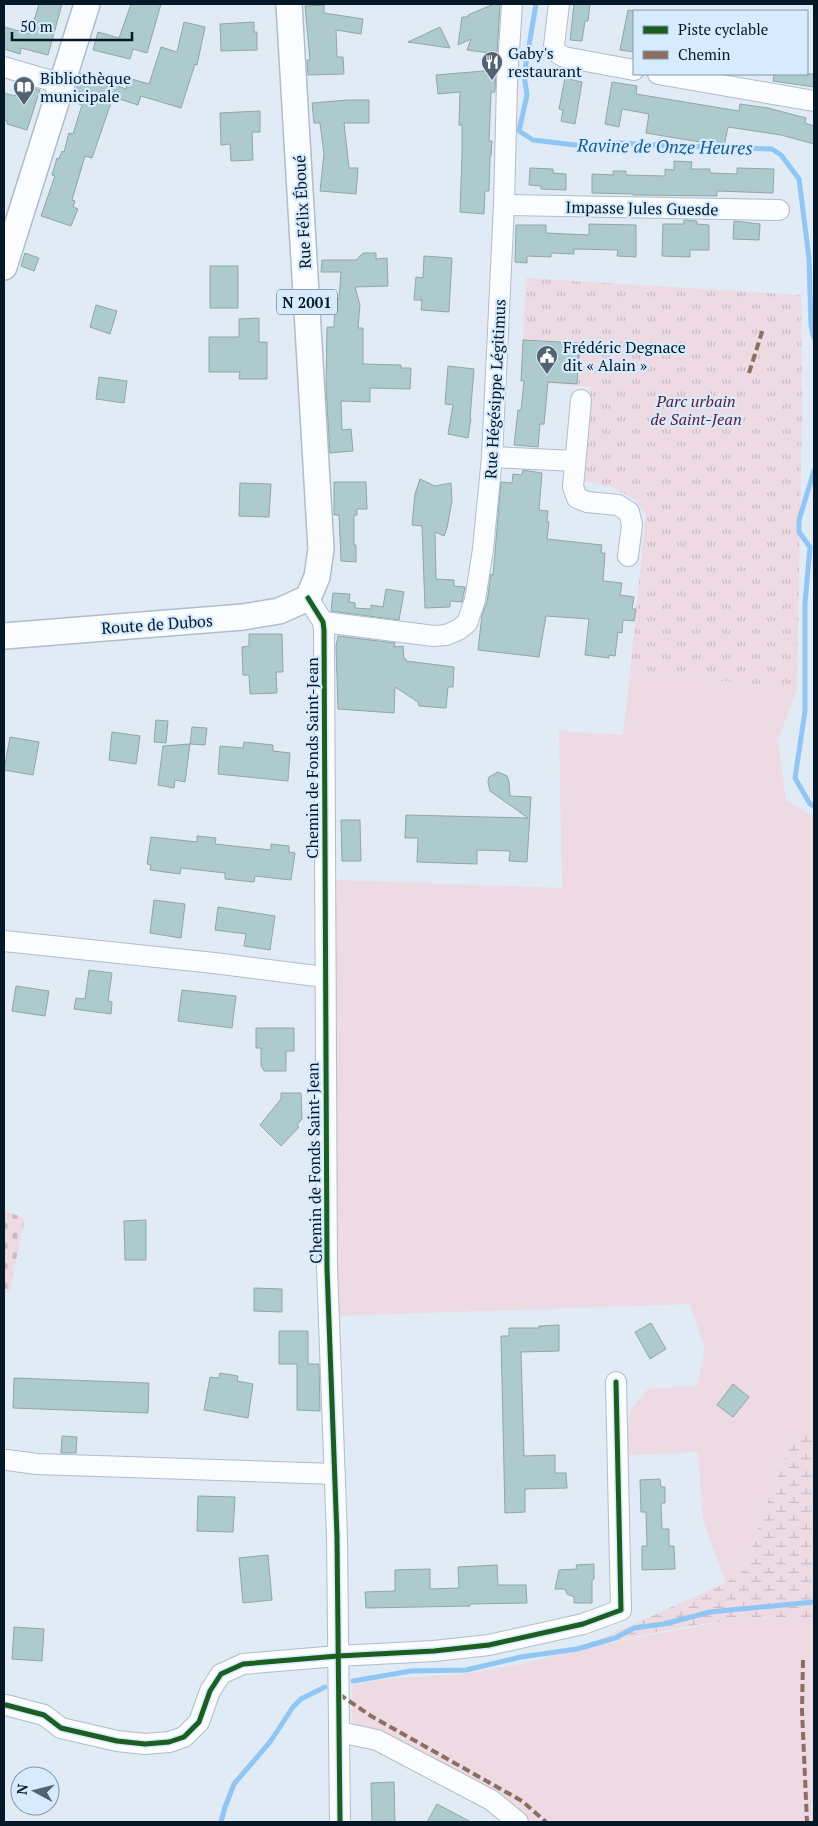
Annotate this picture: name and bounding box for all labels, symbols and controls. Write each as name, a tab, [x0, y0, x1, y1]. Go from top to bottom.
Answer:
scale bar	[12, 10, 132, 42]
legend	[633, 10, 808, 75]
text: 50 m	[20, 16, 53, 36]
text: Piste cyclable	[678, 19, 768, 39]
place label: Gaby's restaurant	[508, 42, 582, 82]
text: Chemin	[678, 44, 730, 64]
restaurant icon: Gaby's restaurant	[480, 50, 504, 81]
place label: Bibliothèque municipale	[40, 67, 131, 107]
library icon: Bibliothèque municipale	[12, 75, 36, 106]
water label: Ravine de Onze Heures	[576, 132, 753, 160]
street label: Rue Félix Éboué	[288, 154, 316, 270]
street label: Impasse Jules Guesde	[565, 196, 719, 220]
road number: N 2001	[277, 290, 337, 314]
street label: Rue Hégésippe Légitimus	[479, 298, 511, 479]
place label: Frédéric Degnace dit « Alain »	[563, 336, 686, 376]
public building icon: Frédéric Degnace dit « Alain »	[535, 344, 559, 375]
park label: Parc urbain de Saint-Jean	[650, 390, 742, 430]
street label: Route de Dubos	[101, 609, 214, 639]
street label: Chemin de Fonds Saint-Jean	[301, 657, 323, 859]
street label: Chemin de Fonds Saint-Jean	[301, 1062, 327, 1264]
north arrow	[10, 1766, 60, 1816]
text: N	[12, 1783, 32, 1796]

